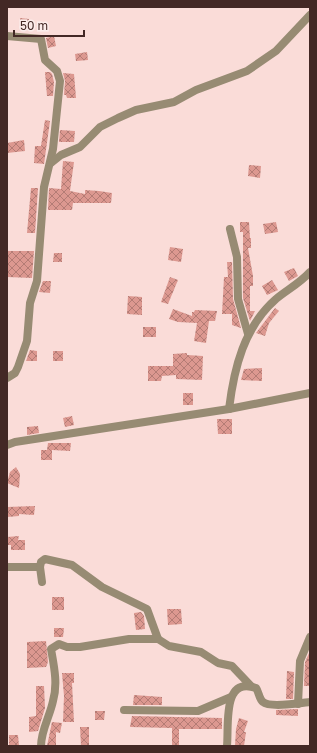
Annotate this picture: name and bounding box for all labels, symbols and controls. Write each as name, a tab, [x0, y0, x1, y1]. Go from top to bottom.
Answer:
scale bar	[14, 12, 84, 38]
text: 50 m	[20, 18, 48, 33]

